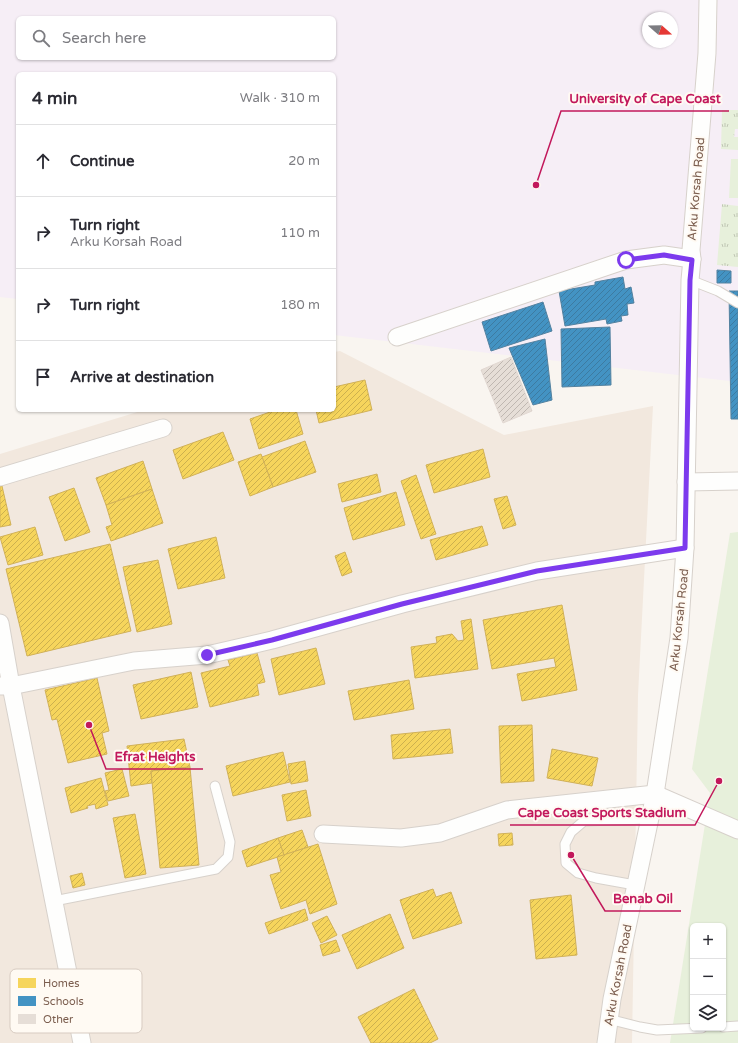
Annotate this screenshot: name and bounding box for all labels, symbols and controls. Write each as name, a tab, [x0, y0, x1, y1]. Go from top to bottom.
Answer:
north arrow	[642, 12, 678, 48]
search box	[16, 16, 336, 60]
icon: search	[30, 27, 52, 49]
text: Search here	[62, 29, 146, 47]
callout: University of Cape Coast	[561, 86, 729, 111]
text: 4 min	[32, 88, 77, 109]
text: Walk · 310 m	[240, 90, 320, 106]
text: University of Cape Coast	[569, 91, 721, 107]
street label: Arku Korsah Road	[685, 137, 707, 241]
icon: ahead	[32, 150, 54, 172]
text: Continue	[70, 152, 134, 170]
text: 20 m	[288, 153, 320, 169]
text: Turn right	[70, 216, 140, 234]
icon: right	[32, 222, 54, 244]
text: 110 m	[280, 225, 320, 241]
text: Arku Korsah Road	[70, 234, 182, 250]
route start	[617, 251, 635, 269]
icon: right	[32, 294, 54, 316]
text: Turn right	[70, 296, 140, 314]
text: 180 m	[280, 297, 320, 313]
icon: arrive	[32, 366, 54, 388]
text: Arrive at destination	[70, 368, 214, 386]
street label: Arku Korsah Road	[667, 568, 691, 672]
route end	[198, 646, 216, 664]
callout: Efrat Heights	[106, 744, 203, 769]
text: Efrat Heights	[115, 749, 196, 765]
callout: Cape Coast Sports Stadium	[510, 800, 695, 825]
text: Cape Coast Sports Stadium	[518, 805, 686, 821]
callout: Benab Oil	[605, 886, 681, 911]
text: Benab Oil	[613, 891, 673, 907]
street label: Arku Korsah Road	[601, 923, 635, 1027]
map controls	[690, 923, 726, 1031]
button: +	[690, 923, 726, 959]
button: −	[690, 959, 726, 995]
legend	[10, 969, 142, 1033]
text: Homes	[43, 977, 79, 990]
text: Schools	[43, 995, 84, 1008]
button: layers	[690, 995, 726, 1031]
text: Other	[43, 1013, 74, 1026]

